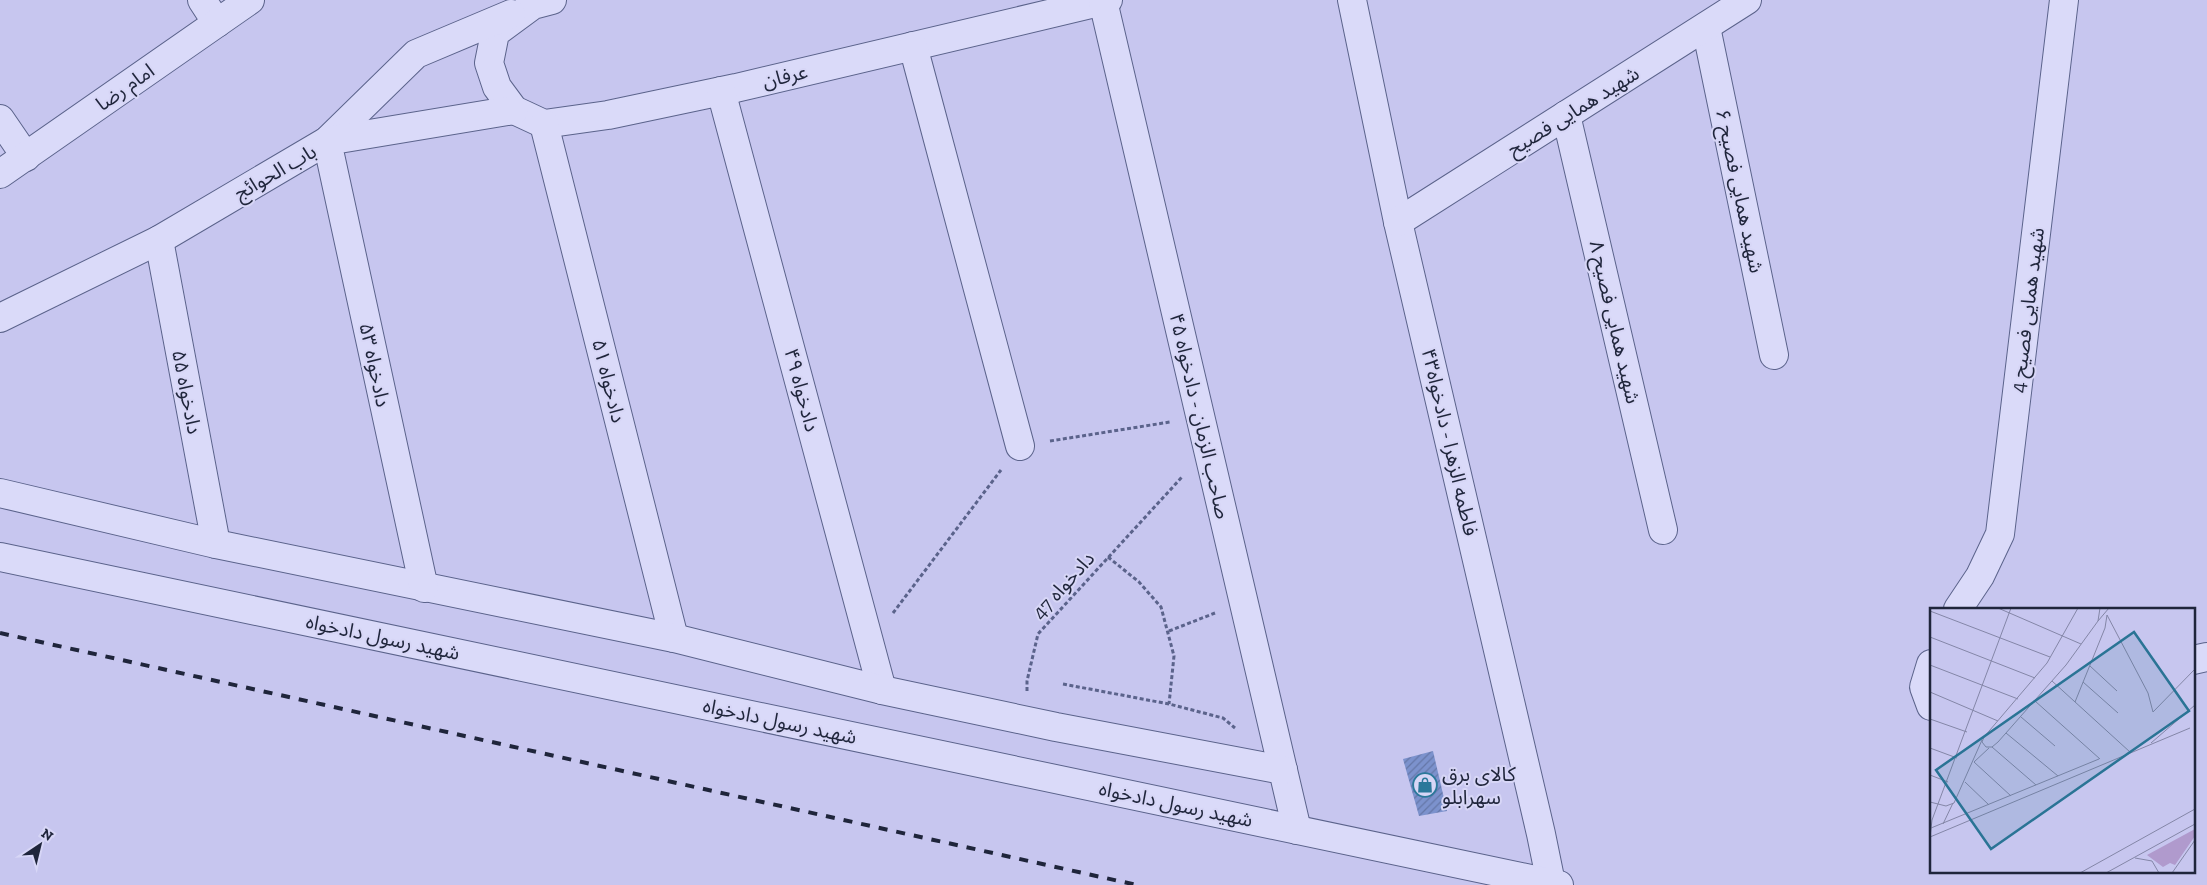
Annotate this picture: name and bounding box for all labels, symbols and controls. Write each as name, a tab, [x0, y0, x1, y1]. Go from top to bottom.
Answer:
street label: امام رضا	[91, 58, 161, 118]
street label: عرفان	[760, 59, 810, 93]
street label: شهید همایی فصیح	[1503, 61, 1645, 164]
street label: شهید همایی فصیح ۶	[1708, 107, 1769, 276]
street label: باب الحوائج	[230, 139, 322, 208]
street label: شهید همایی فصیح 4	[2005, 226, 2052, 394]
street label: شهید همایی فصیح ۸	[1582, 238, 1645, 407]
street label: صاحب الزمان - دادخواه ۴۵	[1165, 311, 1235, 521]
street label: دادخواه ۵۳	[354, 321, 396, 409]
street label: دادخواه ۵۱	[587, 337, 631, 425]
street label: دادخواه ۴۹	[779, 346, 825, 434]
street label: فاطمه الزهرا - دادخواه۴۳	[1417, 346, 1483, 538]
street label: دادخواه ۵۵	[167, 348, 207, 436]
street label: دادخواه 47	[1027, 546, 1099, 624]
inset map	[1930, 608, 2194, 872]
street label: شهید رسول دادخواه	[304, 609, 462, 665]
street label: شهید رسول دادخواه	[701, 693, 859, 749]
place label: کالای برق سهرابلو	[1442, 762, 1516, 809]
shop icon: کالای برق سهرابلو	[1412, 772, 1438, 798]
street label: شهید رسول دادخواه	[1097, 776, 1255, 832]
north arrow	[15, 820, 65, 870]
text: N	[38, 825, 57, 845]

